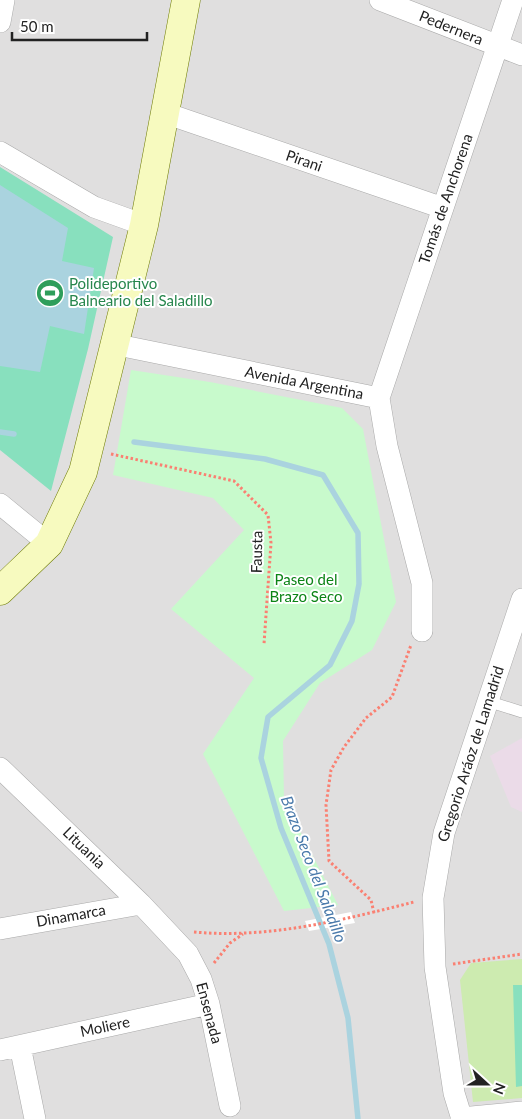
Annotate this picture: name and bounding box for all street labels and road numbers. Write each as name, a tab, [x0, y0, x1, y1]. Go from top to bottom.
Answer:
street label: Pedernera	[417, 6, 486, 48]
street label: Tomás de Anchorena	[414, 131, 476, 266]
street label: Pirani	[284, 145, 325, 175]
street label: Avenida Argentina	[243, 362, 365, 402]
street label: Fausta	[247, 531, 265, 573]
street label: Gregorio Aráoz de Lamadrid	[433, 663, 507, 844]
street label: Lituania	[60, 823, 110, 872]
street label: Dinamarca	[35, 900, 107, 930]
street label: Ensenada	[193, 980, 227, 1045]
street label: Moliere	[78, 1012, 131, 1040]

